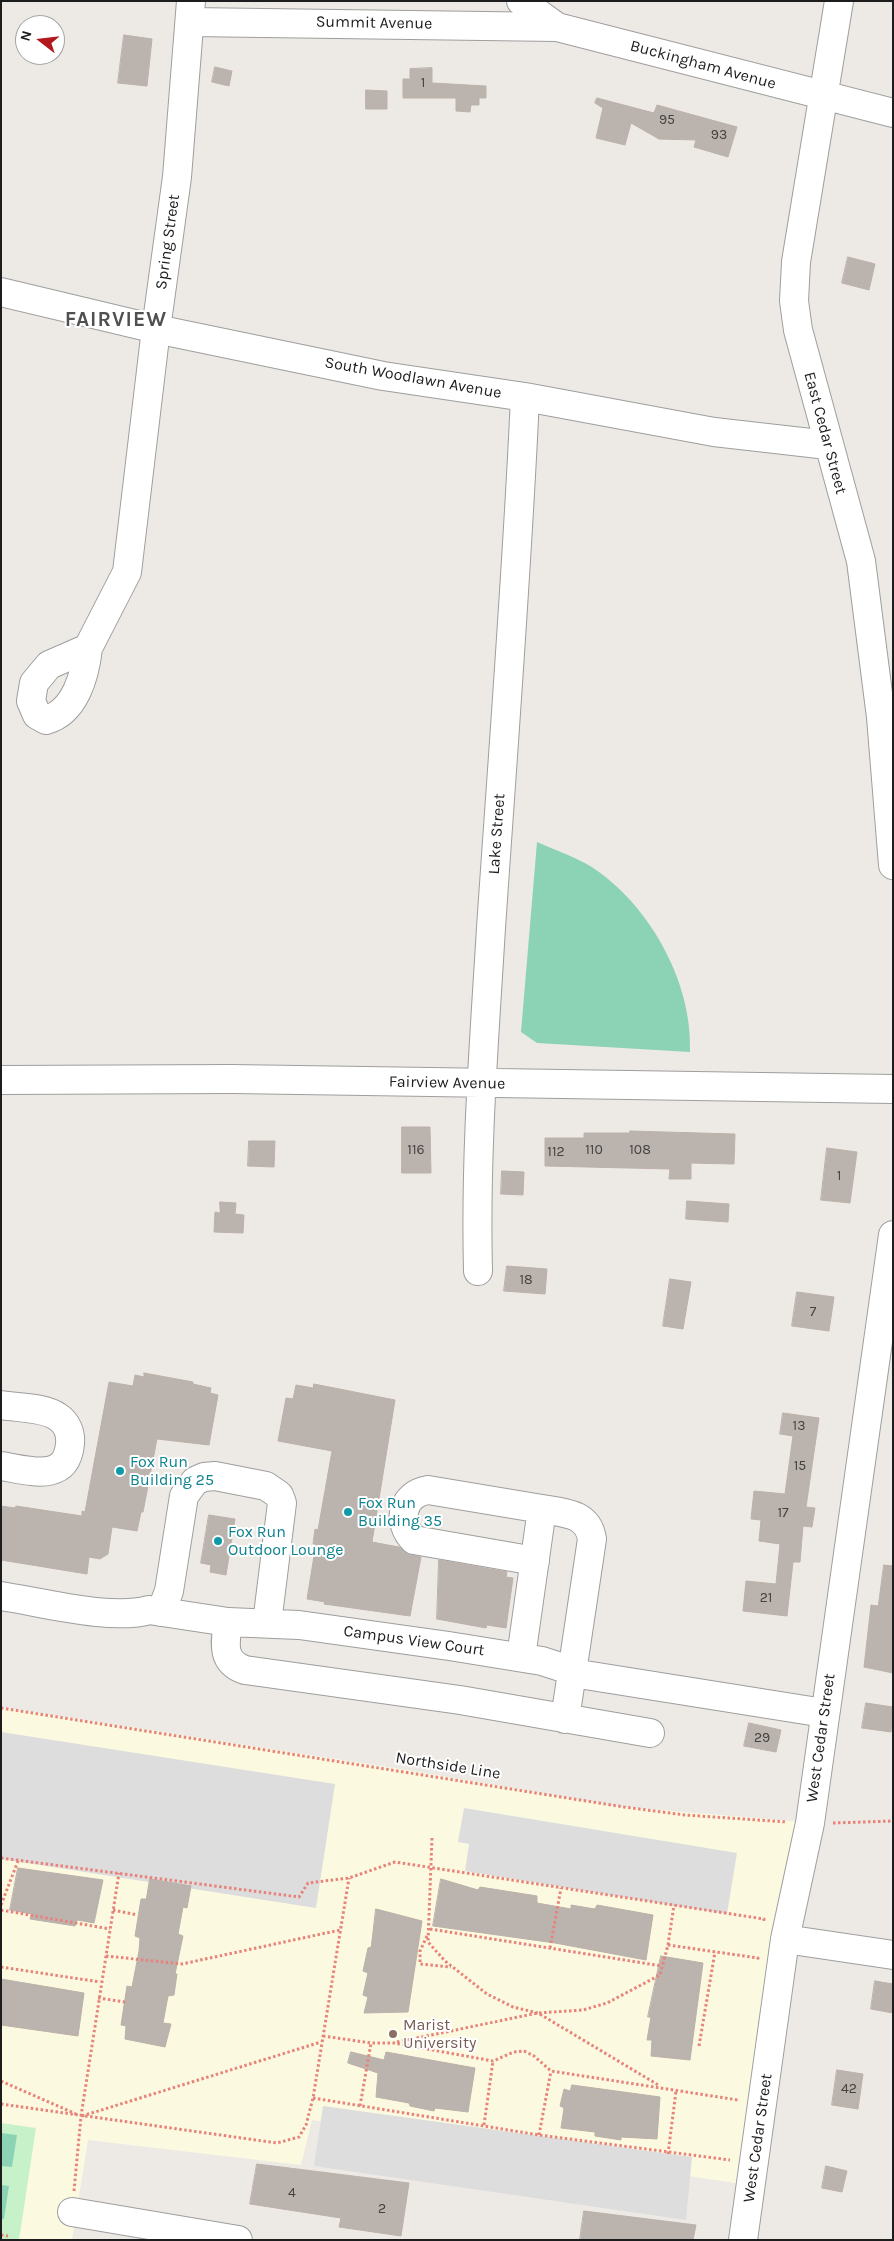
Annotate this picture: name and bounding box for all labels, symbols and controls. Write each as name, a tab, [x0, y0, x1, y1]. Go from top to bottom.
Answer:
street label: Summit Avenue	[316, 12, 432, 34]
north arrow	[15, 15, 65, 65]
text: N	[17, 29, 36, 43]
street label: Buckingham Avenue	[628, 36, 778, 94]
house number: 1	[421, 75, 425, 91]
house number: 95	[659, 112, 675, 128]
house number: 93	[711, 127, 727, 143]
street label: Spring Street	[152, 193, 184, 291]
district label: FAIRVIEW	[64, 307, 168, 333]
street label: South Woodlawn Avenue	[323, 353, 503, 403]
street label: East Cedar Street	[799, 370, 851, 496]
street label: Lake Street	[485, 793, 509, 875]
street label: Fairview Avenue	[389, 1072, 505, 1094]
house number: 116	[407, 1142, 425, 1158]
house number: 110	[585, 1142, 603, 1158]
house number: 108	[629, 1142, 651, 1158]
house number: 112	[547, 1144, 565, 1160]
house number: 1	[837, 1168, 841, 1184]
house number: 18	[519, 1272, 533, 1288]
house number: 7	[810, 1304, 816, 1320]
house number: 13	[793, 1418, 805, 1434]
place label: Fox Run Building 25	[130, 1452, 214, 1490]
house number: 15	[794, 1458, 806, 1474]
marker: Fox Run Building 25	[114, 1465, 126, 1477]
place label: Fox Run Building 35	[358, 1493, 442, 1531]
house number: 17	[777, 1505, 789, 1521]
marker: Fox Run Building 35	[342, 1506, 354, 1518]
place label: Fox Run Outdoor Lounge	[228, 1522, 343, 1560]
marker: Fox Run Outdoor Lounge	[212, 1535, 224, 1547]
house number: 21	[760, 1590, 772, 1606]
street label: Campus View Court	[342, 1622, 486, 1660]
street label: West Cedar Street	[802, 1672, 840, 1804]
house number: 29	[754, 1730, 770, 1746]
street label: Northside Line	[394, 1748, 502, 1784]
place label: Marist University	[403, 2015, 477, 2053]
marker: Marist University	[387, 2028, 399, 2040]
street label: West Cedar Street	[739, 2072, 777, 2204]
house number: 42	[841, 2081, 857, 2097]
house number: 4	[288, 2185, 296, 2201]
house number: 2	[378, 2201, 386, 2217]

